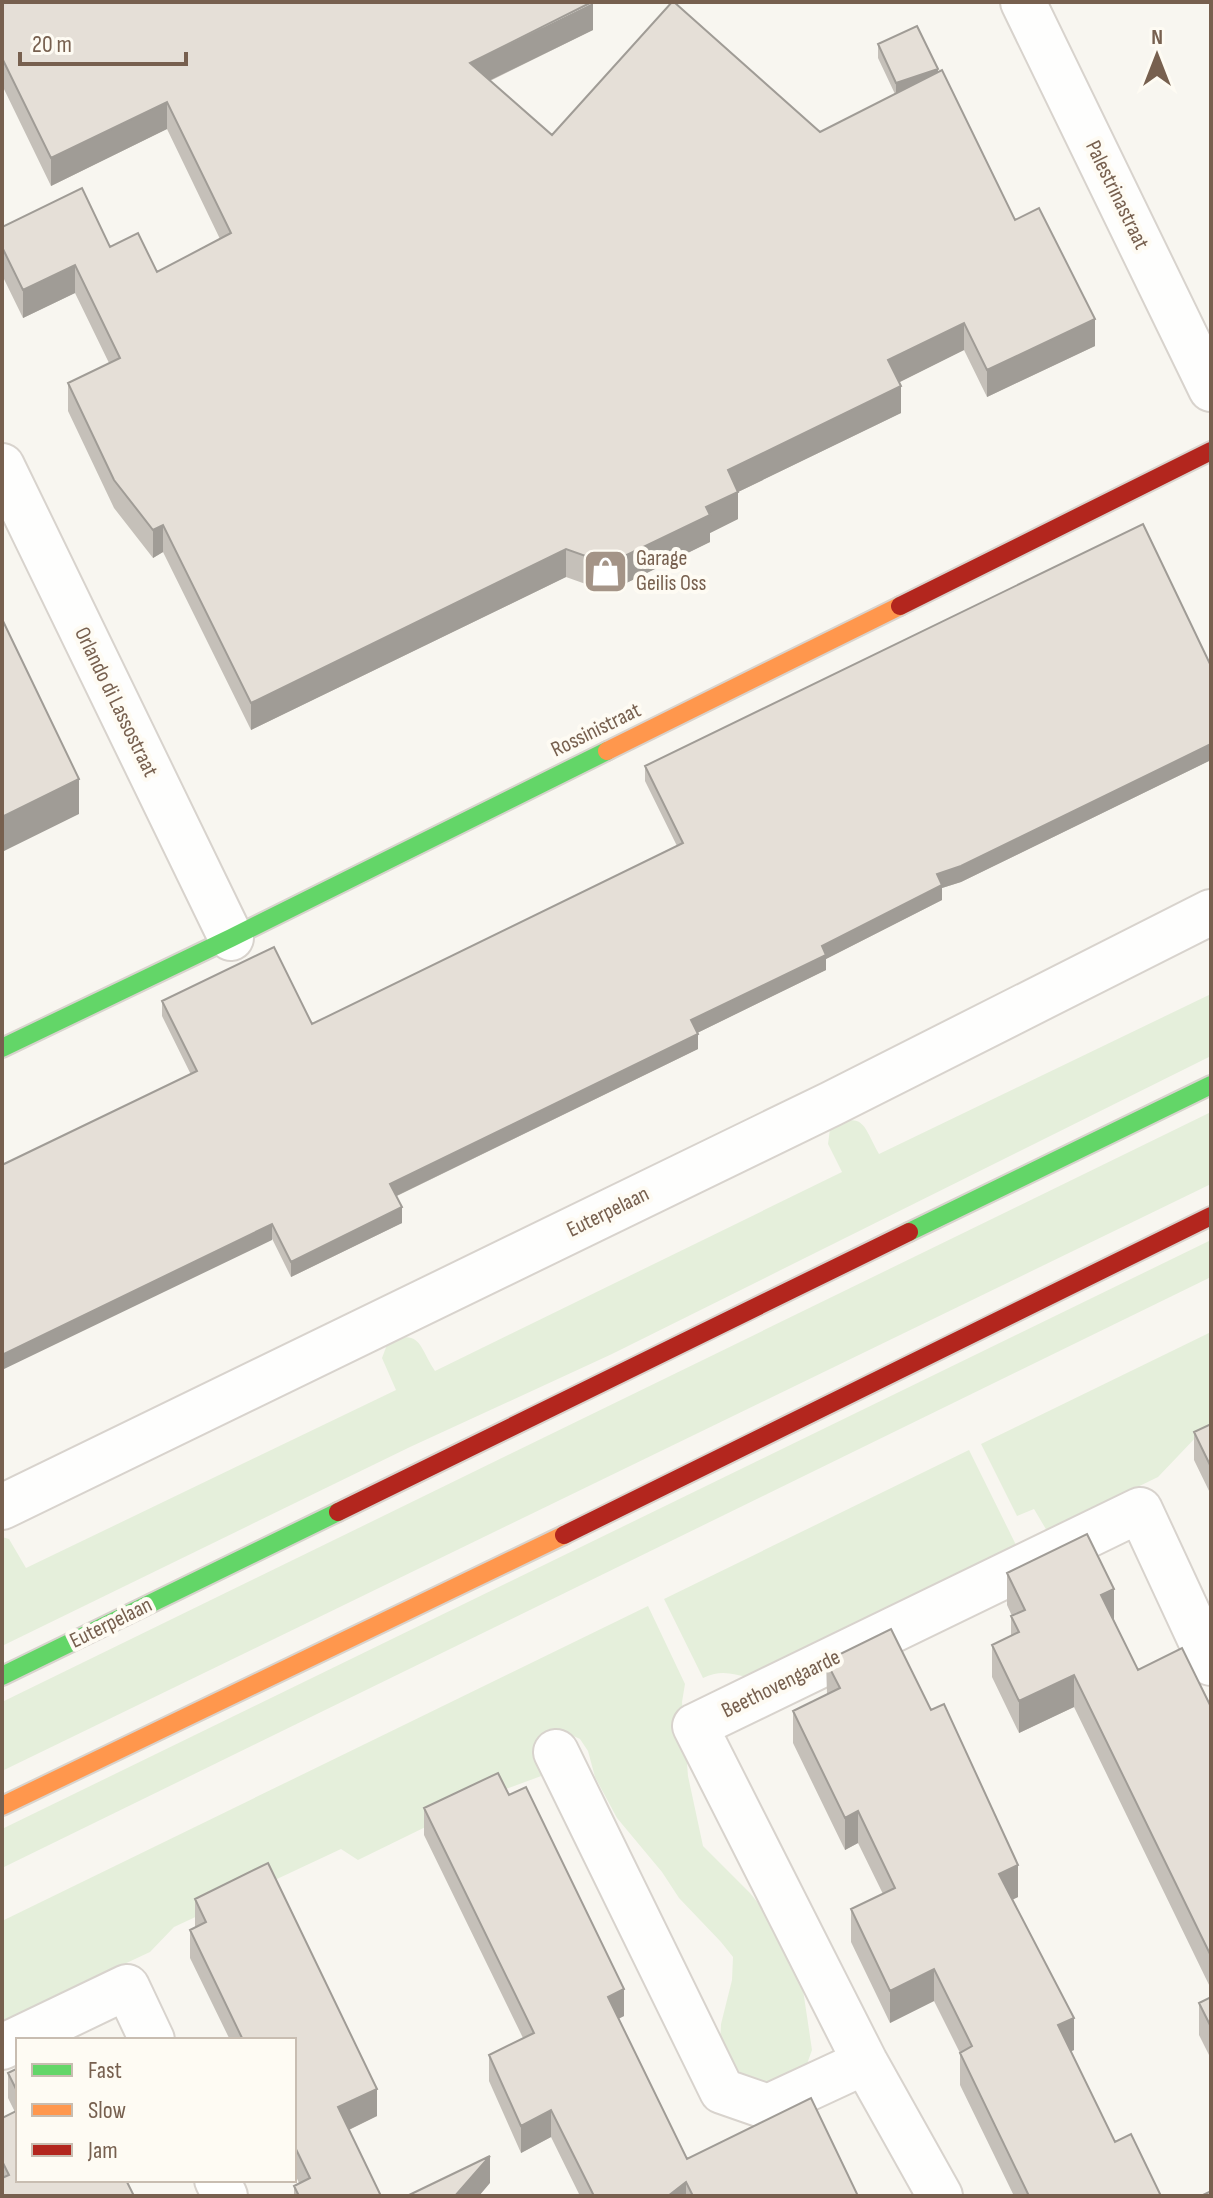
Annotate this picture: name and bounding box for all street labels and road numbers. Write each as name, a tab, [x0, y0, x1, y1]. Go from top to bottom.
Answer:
street label: Palestrinastraat	[1079, 136, 1155, 254]
street label: Orlando di Lassostraat	[68, 623, 164, 782]
street label: Rossinistraat	[547, 697, 646, 763]
street label: Euterpelaan	[562, 1180, 654, 1244]
street label: Euterpelaan	[65, 1591, 157, 1655]
street label: Beethovengaarde	[717, 1644, 845, 1724]

